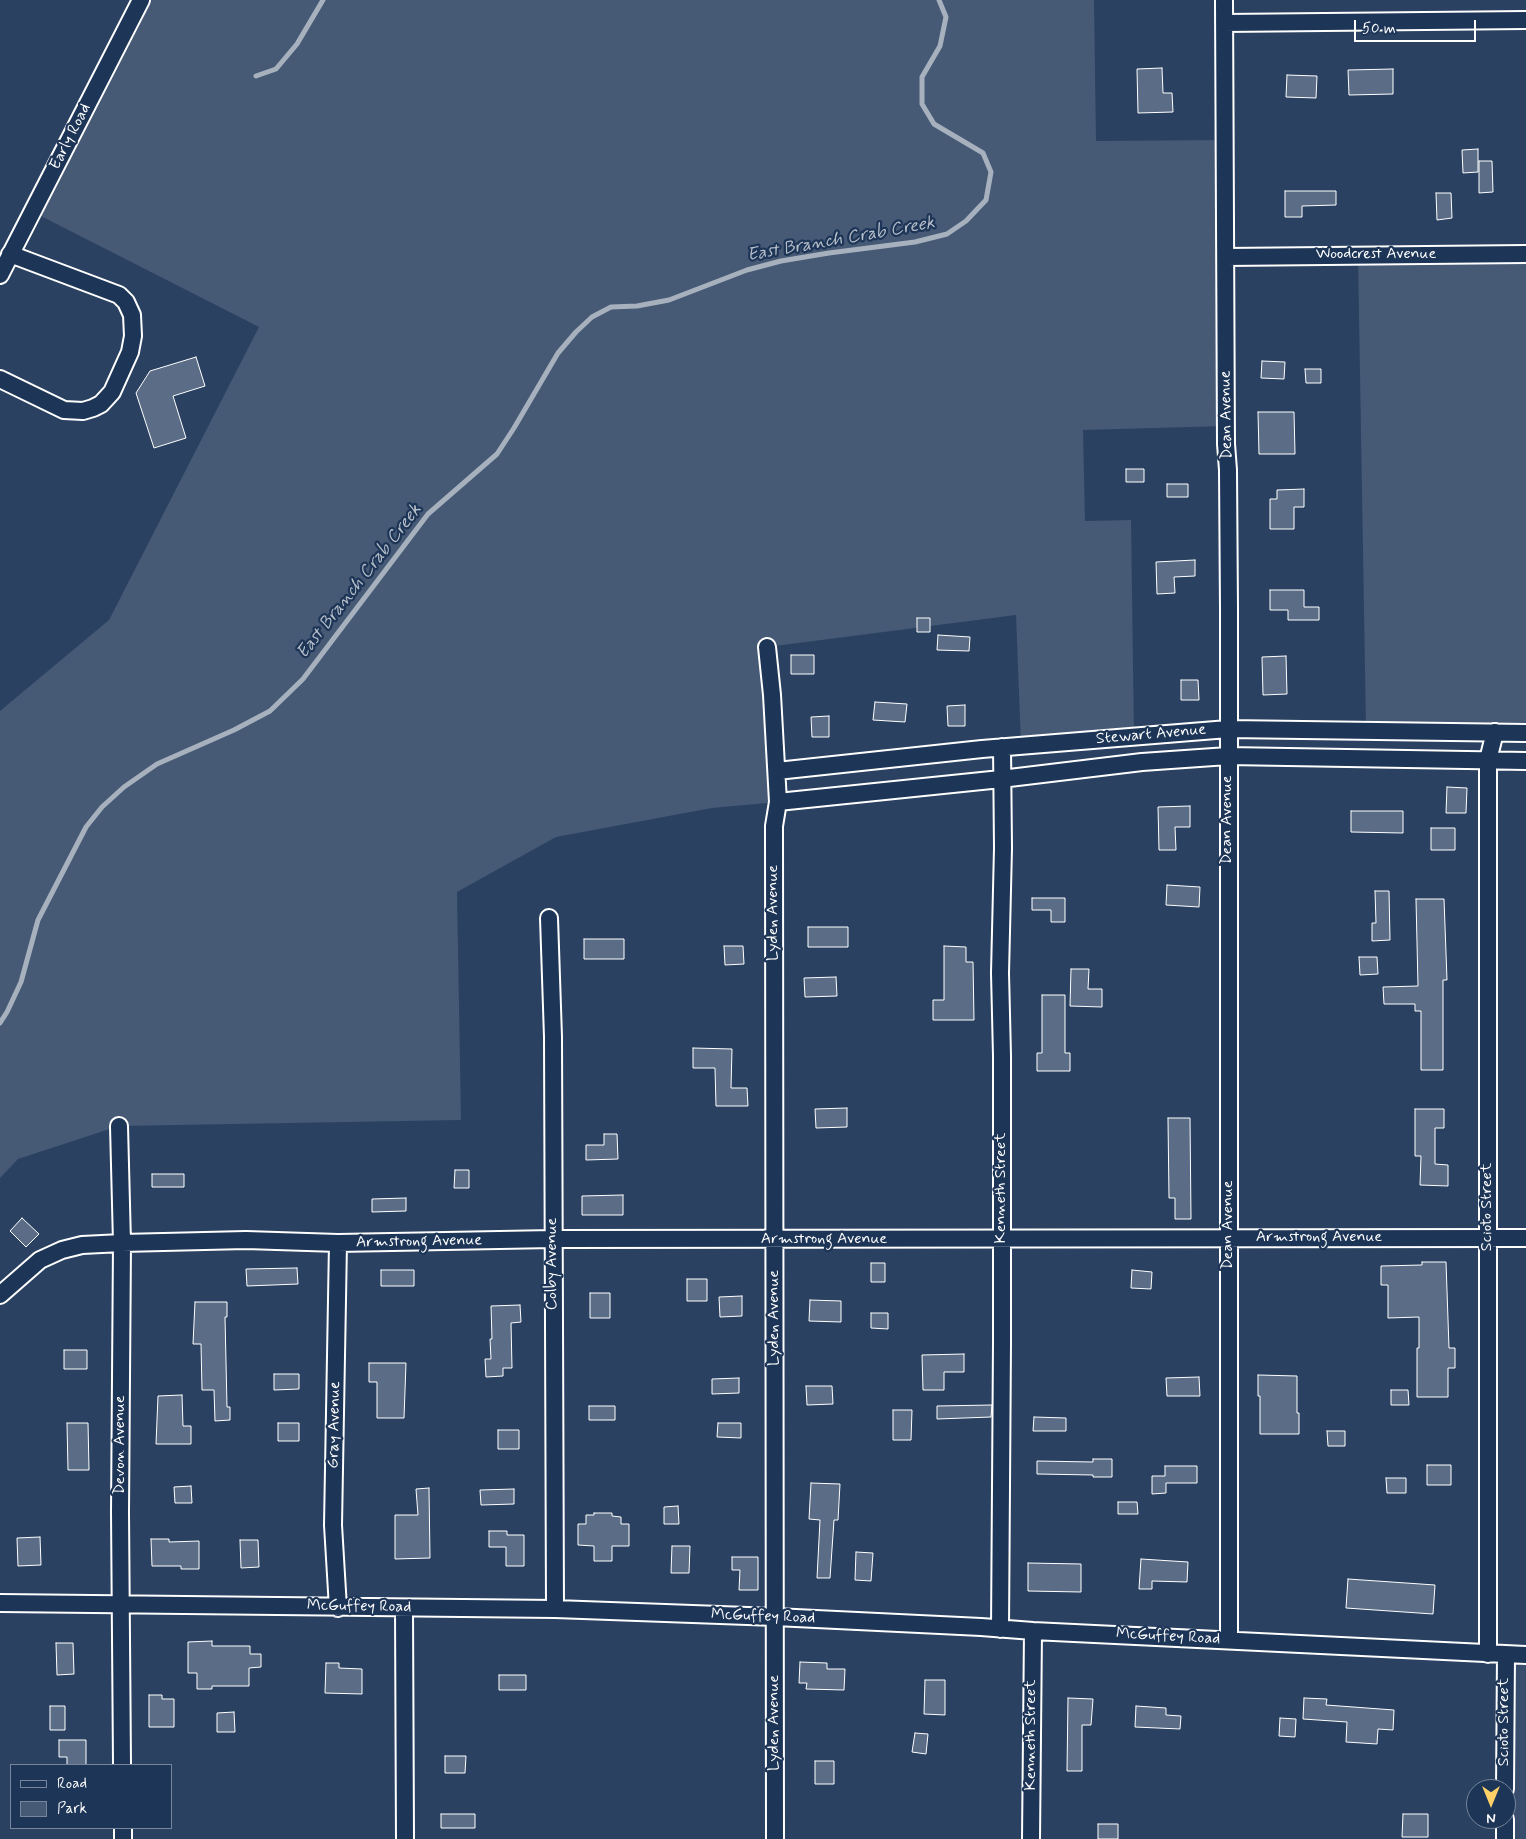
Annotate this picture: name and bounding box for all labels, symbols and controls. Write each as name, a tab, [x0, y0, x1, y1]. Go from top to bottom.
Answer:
scale bar	[1356, 10, 1478, 42]
text: 50 m	[1362, 19, 1396, 39]
street label: Early Road	[46, 101, 96, 173]
water label: East Branch Crab Creek	[745, 213, 937, 267]
street label: Woodcrest Avenue	[1316, 245, 1436, 265]
street label: Dean Avenue	[1217, 370, 1237, 460]
water label: East Branch Crab Creek	[293, 500, 427, 664]
street label: Stewart Avenue	[1095, 721, 1207, 749]
street label: Dean Avenue	[1218, 775, 1238, 865]
street label: Lyden Avenue	[764, 865, 784, 961]
street label: Kenneth Street	[992, 1132, 1012, 1244]
street label: Scioto Street	[1478, 1163, 1498, 1251]
street label: Dean Avenue	[1219, 1180, 1239, 1270]
street label: Colby Avenue	[543, 1218, 563, 1310]
street label: Armstrong Avenue	[1256, 1228, 1382, 1248]
street label: Armstrong Avenue	[761, 1230, 887, 1250]
street label: Armstrong Avenue	[356, 1231, 482, 1253]
street label: Lyden Avenue	[765, 1270, 785, 1366]
street label: Gray Avenue	[325, 1381, 345, 1469]
street label: Devon Avenue	[111, 1395, 131, 1495]
street label: McGuffey Road	[307, 1596, 411, 1618]
street label: McGuffey Road	[710, 1606, 816, 1628]
street label: McGuffey Road	[1115, 1625, 1221, 1649]
street label: Lyden Avenue	[765, 1675, 785, 1771]
street label: Scioto Street	[1495, 1678, 1515, 1766]
street label: Kenneth Street	[1022, 1679, 1042, 1791]
legend	[10, 1764, 172, 1829]
text: Road	[57, 1774, 87, 1794]
north arrow	[1466, 1779, 1516, 1829]
text: Park	[57, 1799, 87, 1819]
text: N	[1486, 1809, 1496, 1827]

